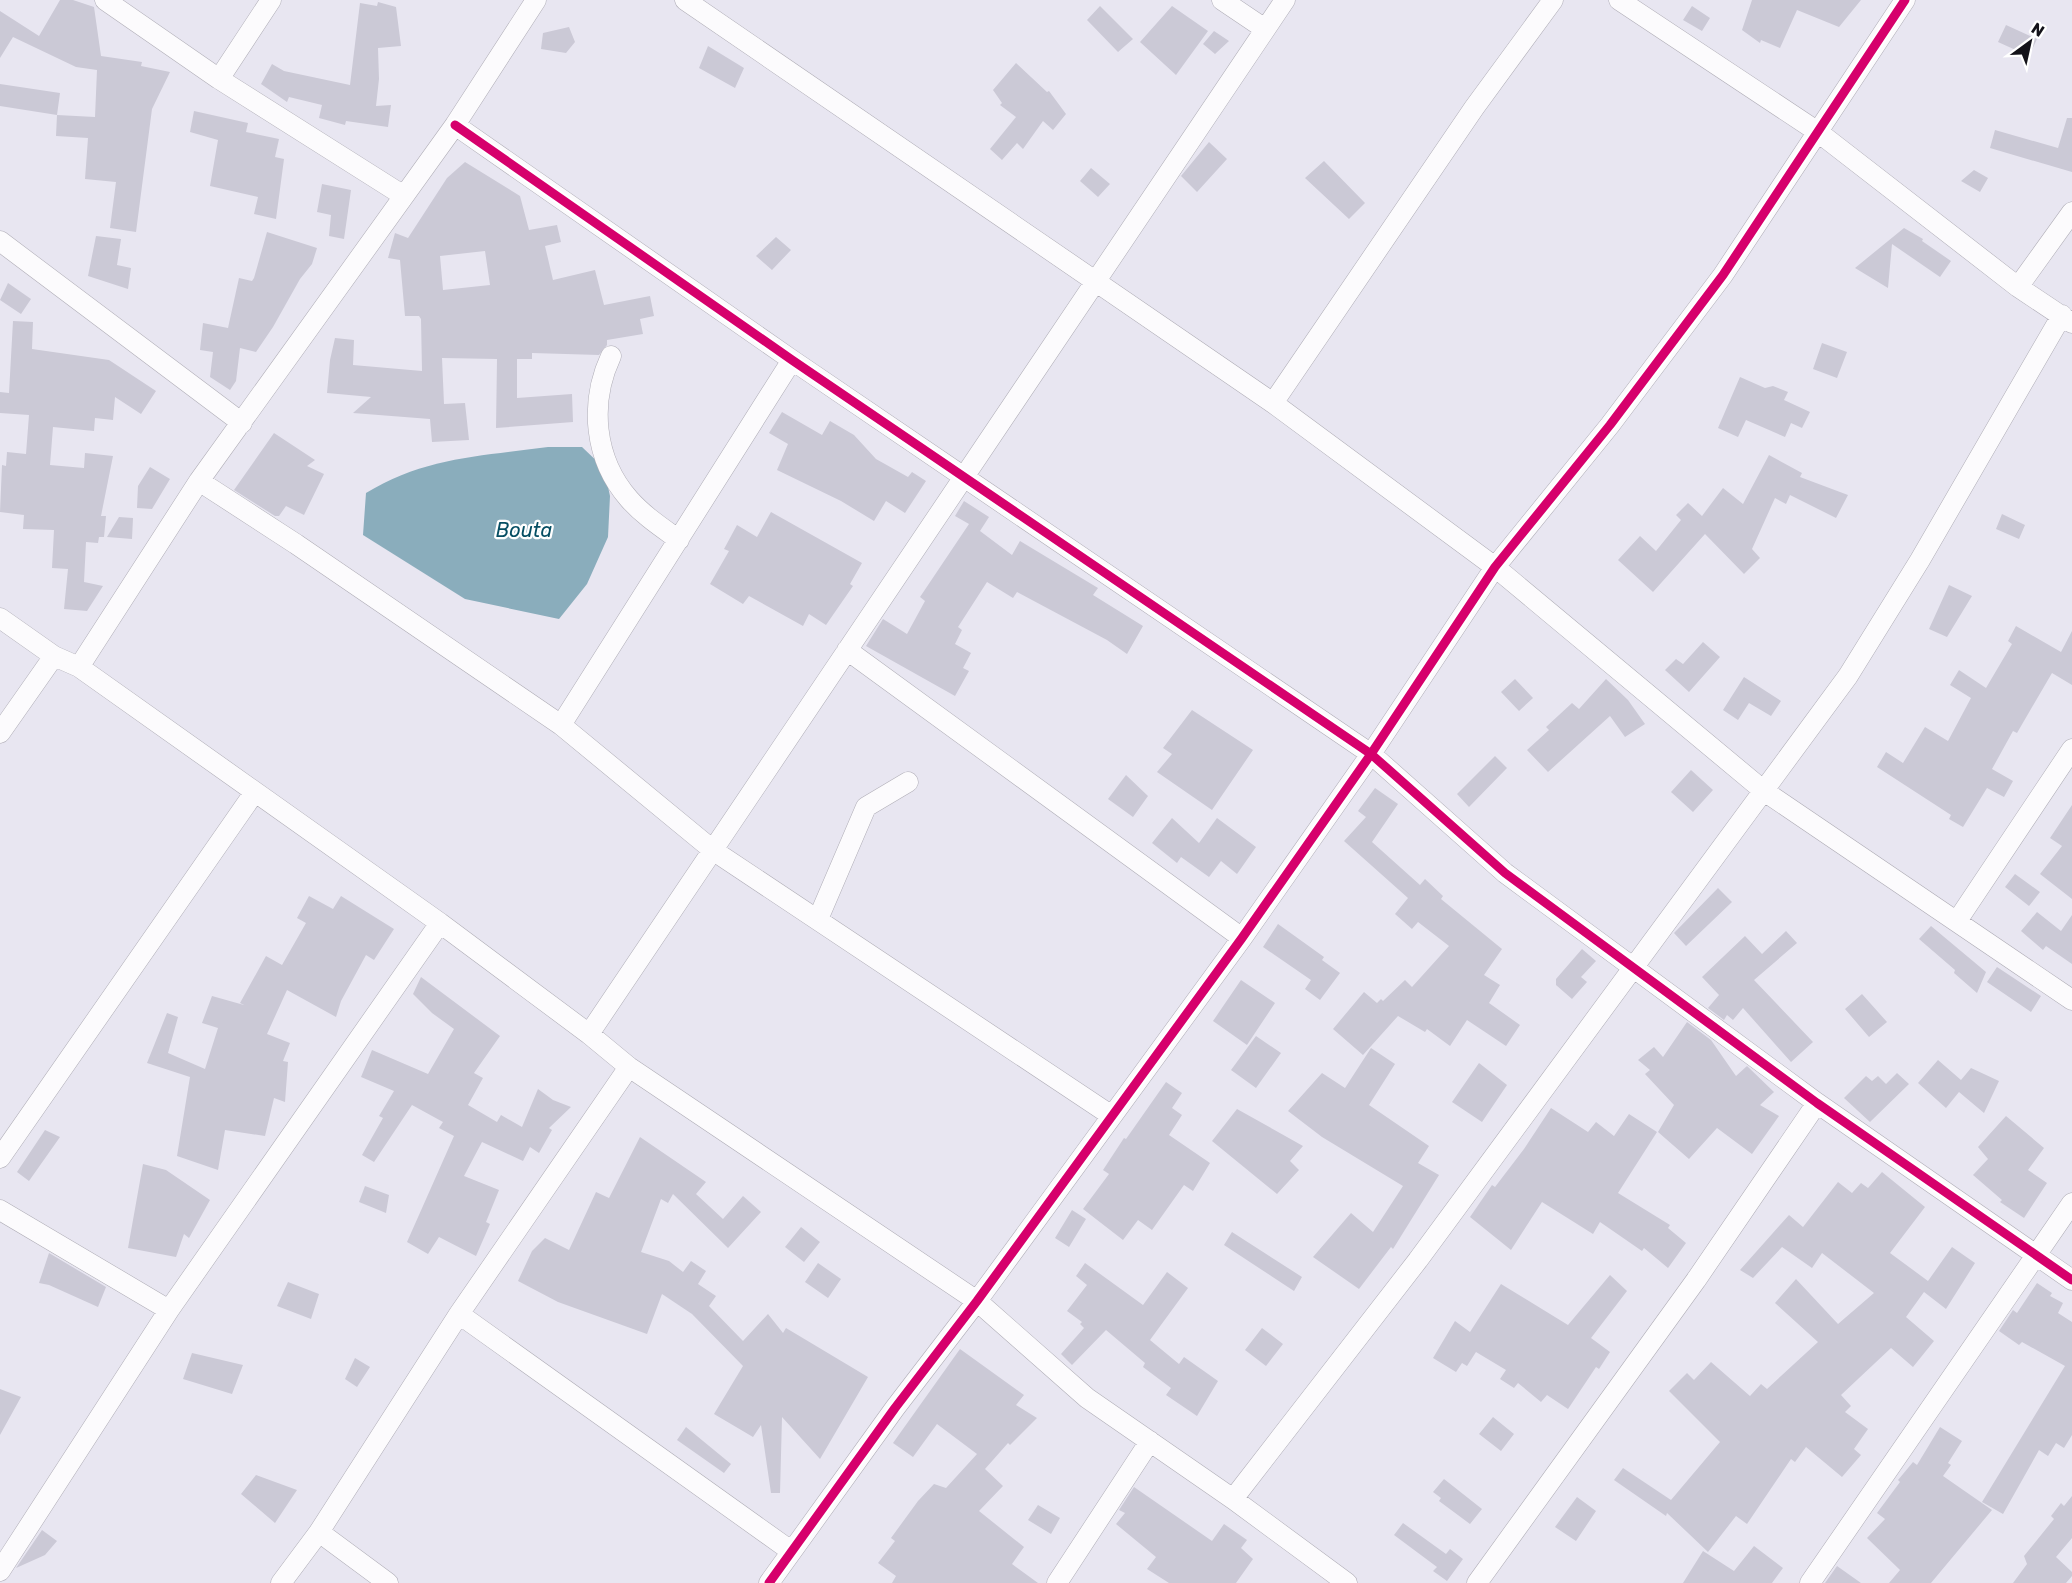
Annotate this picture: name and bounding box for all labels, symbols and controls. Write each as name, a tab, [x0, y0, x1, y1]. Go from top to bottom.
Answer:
north arrow	[2000, 12, 2060, 72]
text: N	[2028, 19, 2048, 41]
water label: Bouta	[496, 518, 552, 542]

